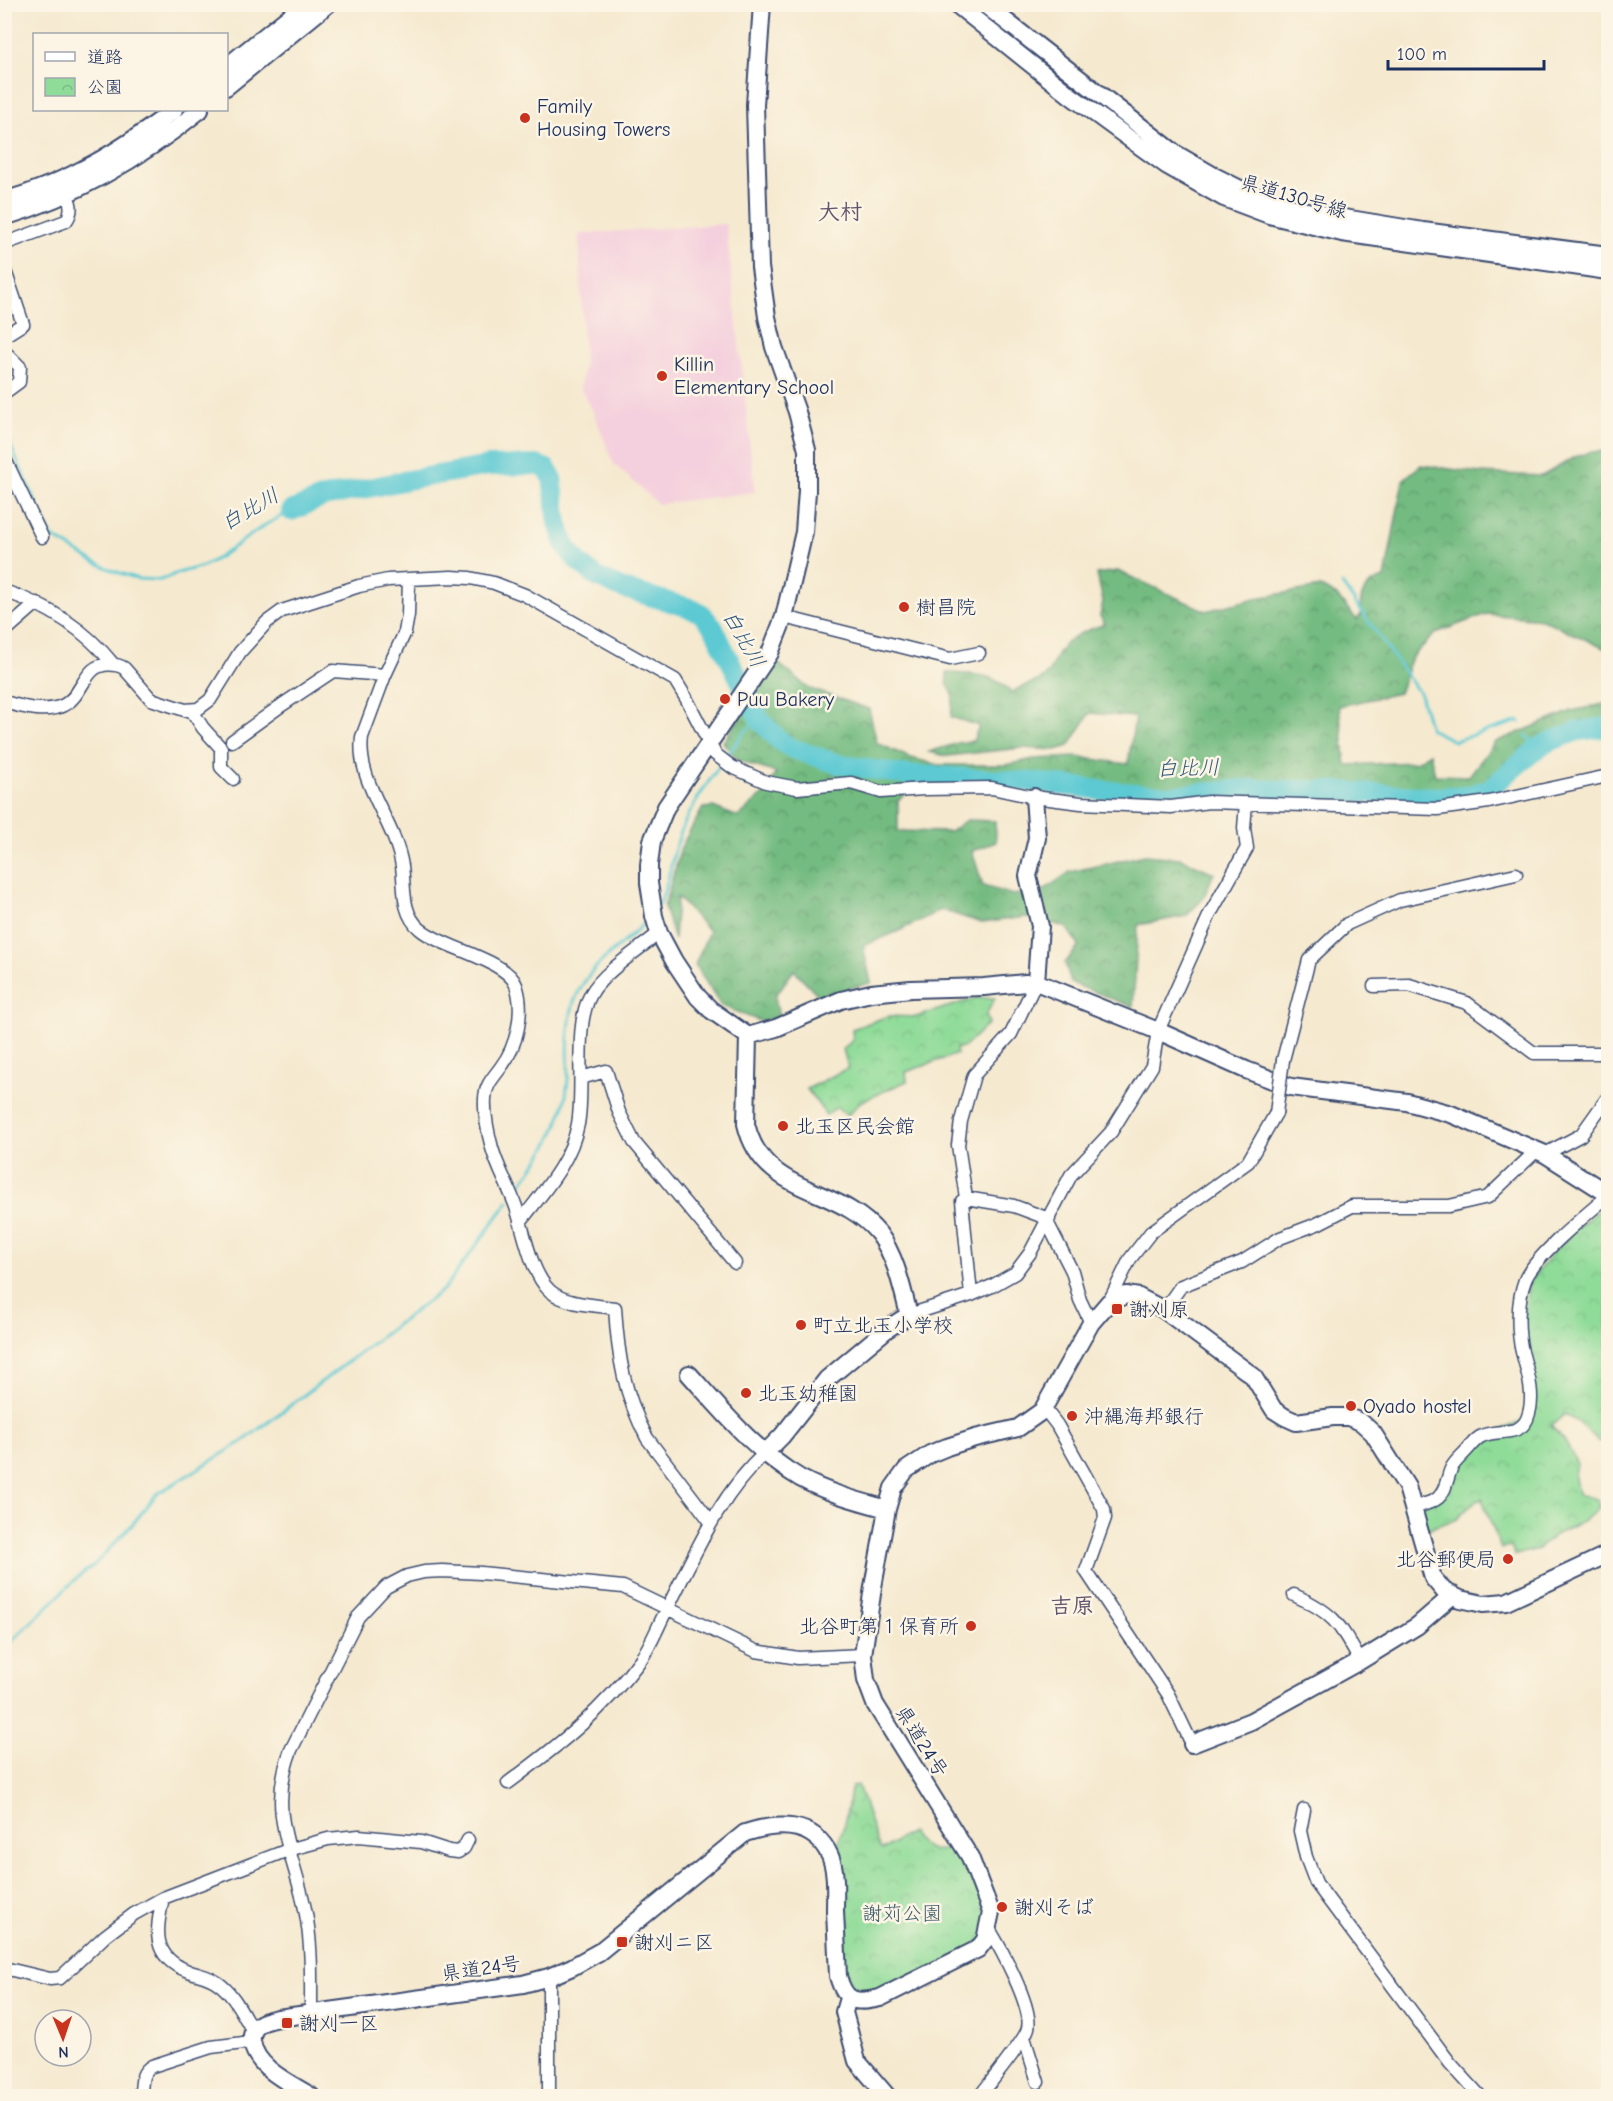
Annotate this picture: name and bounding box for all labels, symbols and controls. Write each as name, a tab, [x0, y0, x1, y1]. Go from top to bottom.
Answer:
legend	[33, 33, 228, 111]
scale bar	[1388, 33, 1544, 71]
text: 100 m	[1397, 44, 1447, 65]
text: 道路	[87, 47, 123, 68]
text: 公園	[87, 77, 123, 98]
place label: Family Housing Towers	[537, 95, 670, 141]
marker: Family Housing Towers	[518, 111, 532, 125]
street label: 県道130号線	[1238, 170, 1350, 223]
district label: 大村	[818, 199, 862, 225]
place label: Killin Elementary School	[674, 353, 834, 399]
marker: Killin Elementary School	[655, 369, 669, 383]
water label: 白比川	[217, 483, 283, 535]
place label: 樹昌院	[916, 596, 976, 619]
marker: 樹昌院	[897, 600, 911, 614]
water label: 白比川	[718, 606, 770, 672]
place label: Puu Bakery	[737, 688, 834, 711]
marker: Puu Bakery	[718, 692, 732, 706]
water label: 白比川	[1156, 755, 1220, 781]
place label: 北玉区民会館	[795, 1115, 915, 1138]
marker: 北玉区民会館	[776, 1119, 790, 1133]
place label: 謝刈原	[1129, 1298, 1189, 1321]
marker: 謝刈原	[1110, 1302, 1124, 1316]
place label: 町立北玉小学校	[813, 1314, 953, 1337]
marker: 町立北玉小学校	[794, 1318, 808, 1332]
place label: 北玉幼稚園	[758, 1382, 858, 1405]
marker: 北玉幼稚園	[739, 1386, 753, 1400]
place label: Oyado hostel	[1363, 1395, 1472, 1418]
marker: Oyado hostel	[1344, 1399, 1358, 1413]
place label: 沖縄海邦銀行	[1084, 1405, 1204, 1428]
marker: 沖縄海邦銀行	[1065, 1409, 1079, 1423]
place label: 北谷郵便局	[1396, 1548, 1496, 1571]
marker: 北谷郵便局	[1501, 1552, 1515, 1566]
district label: 吉原	[1050, 1593, 1094, 1619]
place label: 北谷町第１保育所	[799, 1615, 959, 1638]
marker: 北谷町第１保育所	[964, 1619, 978, 1633]
street label: 県道24号	[891, 1701, 953, 1781]
place label: 謝刈そば	[1014, 1896, 1094, 1919]
marker: 謝刈そば	[995, 1900, 1009, 1914]
park label: 謝苅公園	[862, 1902, 942, 1925]
place label: 謝刈ニ区	[634, 1931, 714, 1954]
marker: 謝刈ニ区	[615, 1935, 629, 1949]
street label: 県道24号	[440, 1952, 522, 1985]
north arrow	[33, 2008, 93, 2068]
place label: 謝刈一区	[299, 2012, 379, 2035]
marker: 謝刈一区	[280, 2016, 294, 2030]
text: N	[58, 2043, 69, 2061]

